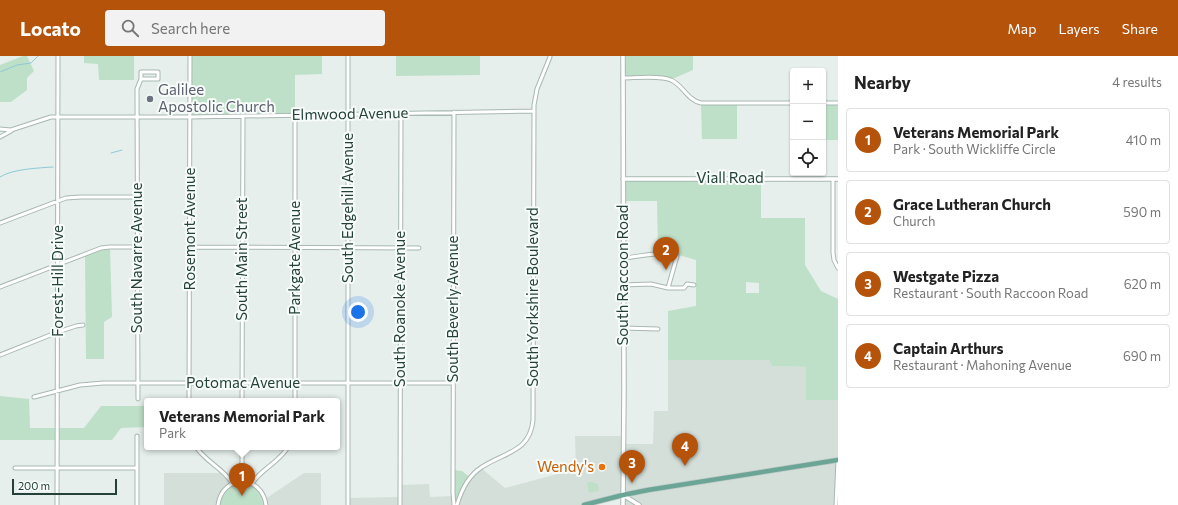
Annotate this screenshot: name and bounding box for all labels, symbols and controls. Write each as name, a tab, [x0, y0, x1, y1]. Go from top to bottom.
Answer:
search box	[105, 10, 385, 46]
text: Locato	[20, 17, 81, 40]
icon: search	[119, 17, 141, 39]
text: Search here	[151, 19, 230, 37]
text: Map	[1008, 20, 1036, 37]
text: Layers	[1058, 20, 1100, 37]
text: Share	[1122, 20, 1158, 37]
map controls	[790, 68, 826, 176]
button: +	[790, 68, 826, 104]
text: Nearby	[854, 72, 911, 93]
text: 4 results	[1112, 74, 1162, 90]
place label: Galilee Apostolic Church	[158, 80, 275, 115]
marker: Galilee Apostolic Church	[145, 94, 155, 104]
street label: Elmwood Avenue	[291, 103, 409, 123]
button: −	[790, 104, 826, 140]
text: Veterans Memorial Park	[893, 123, 1059, 141]
text: 1	[865, 132, 871, 148]
text: 410 m	[1126, 132, 1161, 148]
street label: South Edgehill Avenue	[338, 133, 356, 283]
button: locate	[790, 140, 826, 176]
text: Park · South Wickliffe Circle	[893, 141, 1056, 157]
street label: Rosemont Avenue	[180, 168, 198, 290]
street label: Viall Road	[696, 168, 764, 186]
street label: South Navarre Avenue	[127, 183, 145, 333]
text: Grace Lutheran Church	[893, 195, 1051, 213]
street label: South Main Street	[232, 197, 250, 321]
street label: Parkgate Avenue	[285, 201, 303, 315]
text: 2	[864, 204, 872, 220]
text: 590 m	[1123, 204, 1161, 220]
street label: South Raccoon Road	[613, 205, 631, 345]
street label: South Yorkshire Boulevard	[523, 207, 541, 387]
text: Church	[893, 213, 935, 229]
street label: Forest-Hill Drive	[48, 225, 66, 337]
street label: South Roanoke Avenue	[390, 231, 408, 387]
street label: South Beverly Avenue	[443, 235, 461, 382]
pin: 2	[653, 237, 679, 270]
text: Westgate Pizza	[893, 267, 999, 285]
text: 3	[864, 276, 872, 292]
text: 620 m	[1124, 276, 1161, 292]
text: Restaurant · South Raccoon Road	[893, 285, 1088, 301]
your location	[348, 302, 368, 322]
text: Captain Arthurs	[893, 339, 1003, 357]
text: 4	[864, 348, 872, 364]
text: 690 m	[1123, 348, 1161, 364]
text: Restaurant · Mahoning Avenue	[893, 357, 1072, 373]
street label: Potomac Avenue	[186, 373, 300, 391]
popup	[144, 398, 340, 450]
text: Veterans Memorial Park	[159, 407, 325, 425]
text: Park	[159, 425, 186, 441]
pin: 4	[672, 433, 698, 466]
pin: 3	[619, 450, 645, 483]
place label: Wendy's	[537, 457, 594, 475]
marker: Wendy's	[597, 462, 607, 472]
pin: 1	[229, 463, 255, 496]
scale bar	[12, 477, 117, 496]
text: 200 m	[18, 479, 50, 492]

